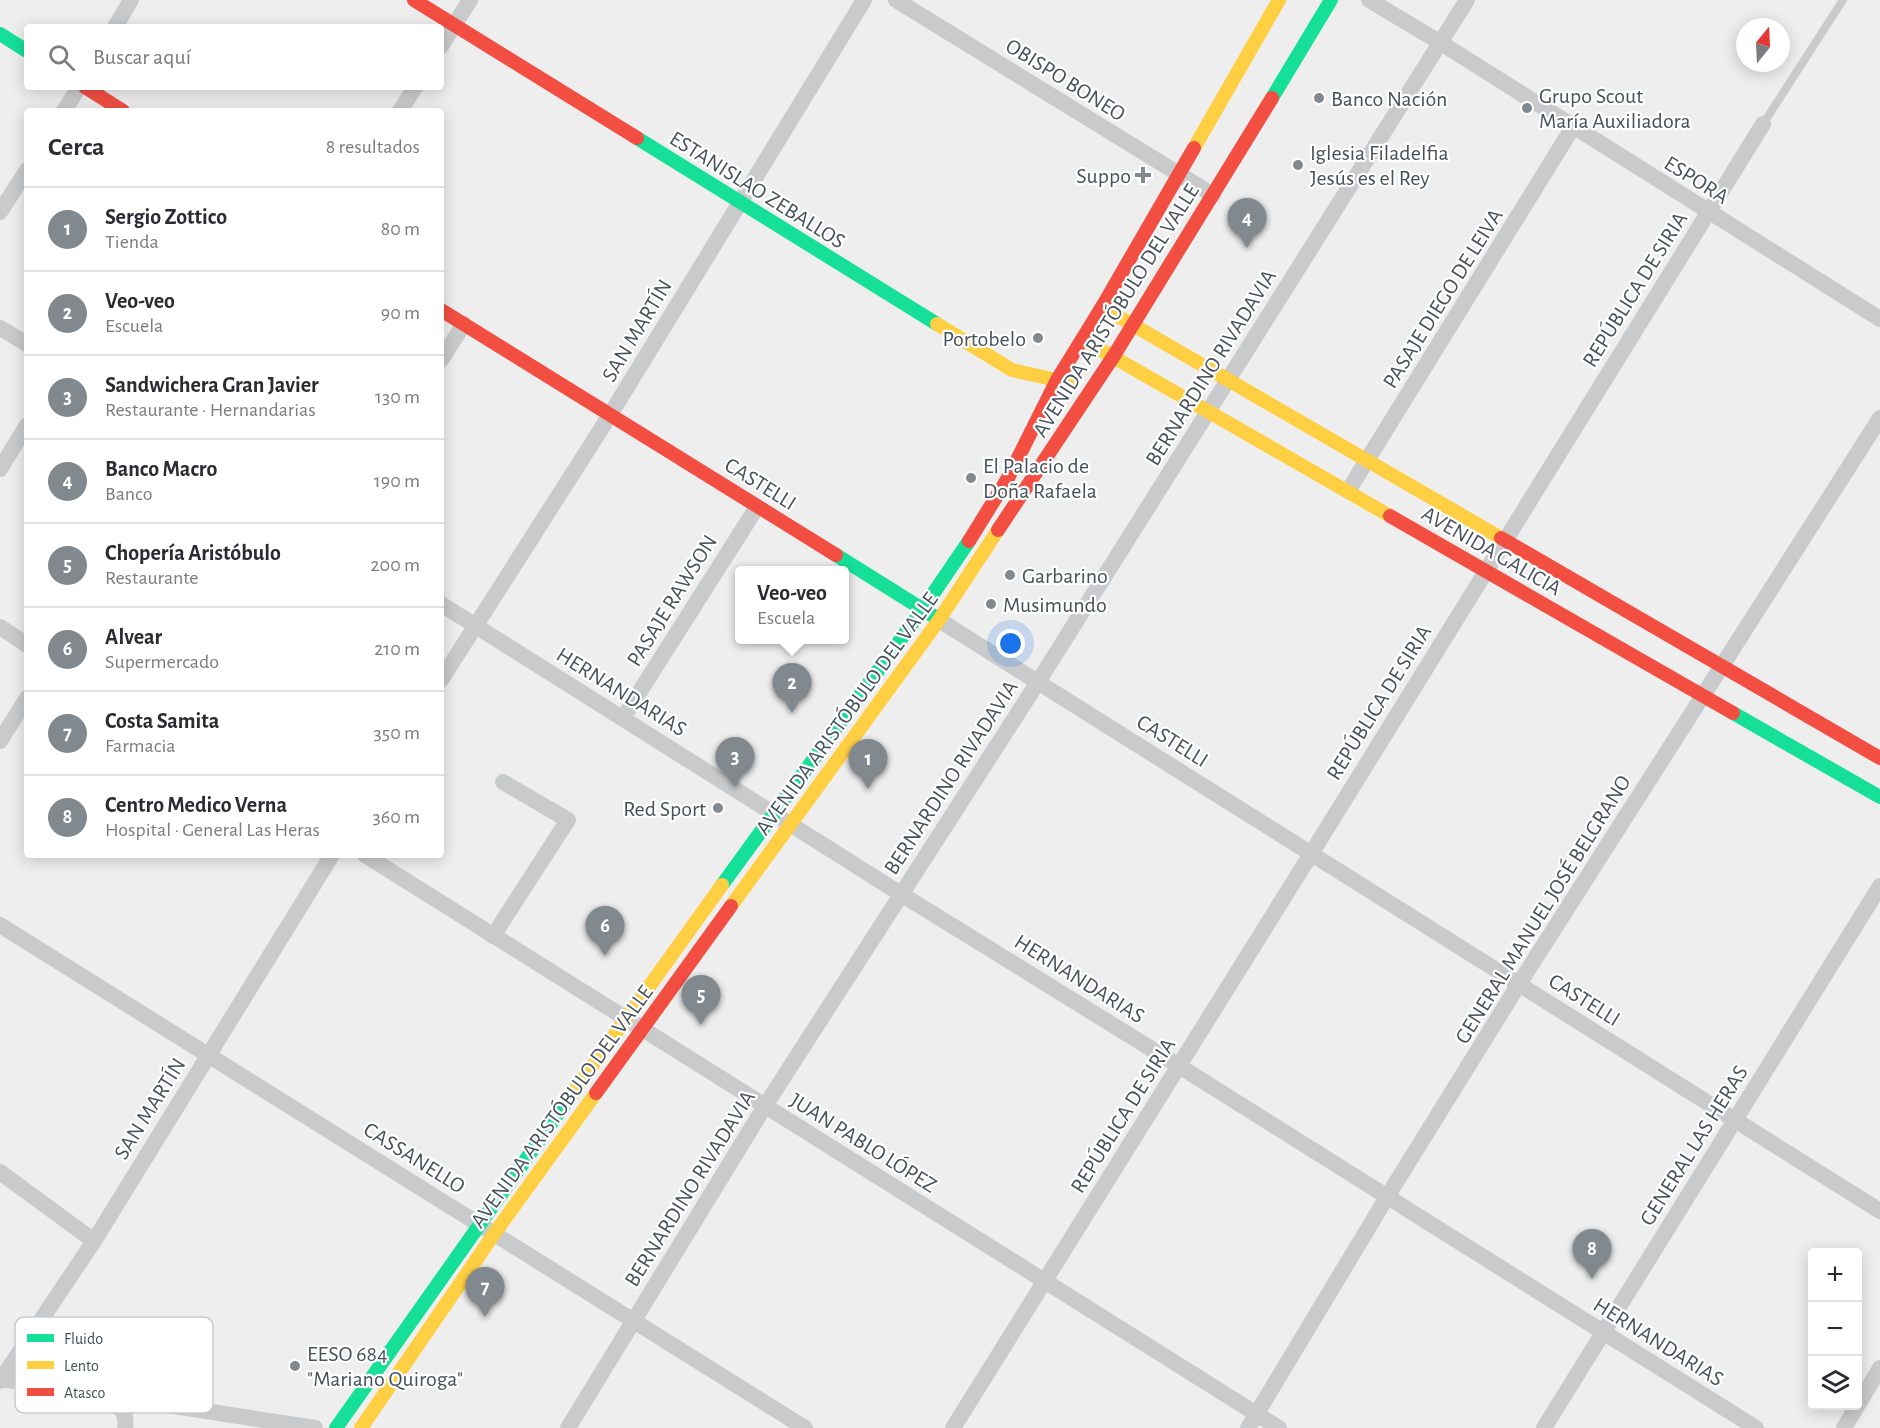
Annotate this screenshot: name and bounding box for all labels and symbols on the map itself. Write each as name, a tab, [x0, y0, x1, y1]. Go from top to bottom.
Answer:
north arrow	[1736, 18, 1790, 72]
street label: OBISPO BONEO	[1002, 34, 1129, 125]
place label: Grupo Scout María Auxiliadora	[1539, 85, 1691, 132]
place label: Banco Nación	[1331, 88, 1447, 110]
marker: Banco Nación	[1312, 91, 1326, 105]
marker: Grupo Scout María Auxiliadora	[1520, 101, 1534, 115]
street label: ESTANISLAO ZEBALLOS	[666, 127, 849, 253]
place label: Iglesia Filadelfia Jesús es el Rey	[1310, 142, 1449, 189]
street label: ESPORA	[1660, 152, 1733, 208]
marker: Iglesia Filadelfia Jesús es el Rey	[1291, 158, 1305, 172]
place label: Suppo	[1076, 165, 1131, 187]
marker: Suppo	[1136, 168, 1150, 182]
street label: AVENIDA ARISTÓBULO DEL VALLE	[1028, 179, 1203, 441]
pin: 4	[1228, 198, 1266, 248]
street label: PASAJE DIEGO DE LEIVA	[1379, 205, 1507, 392]
street label: REPÚBLICA DE SIRIA	[1578, 208, 1691, 371]
street label: BERNARDINO RIVADAVIA	[1142, 265, 1280, 469]
street label: SAN MARTÍN	[597, 275, 676, 385]
place label: Portobelo	[943, 328, 1026, 350]
marker: Portobelo	[1031, 331, 1045, 345]
street label: CASTELLI	[721, 453, 800, 514]
place label: El Palacio de Doña Rafaela	[983, 455, 1097, 502]
marker: El Palacio de Doña Rafaela	[964, 471, 978, 485]
street label: AVENIDA GALICIA	[1418, 502, 1565, 600]
street label: PASAJE RAWSON	[623, 531, 721, 670]
place label: Garbarino	[1022, 565, 1108, 587]
marker: Garbarino	[1003, 568, 1017, 582]
street label: AVENIDA ARISTÓBULO DEL VALLE	[751, 587, 942, 839]
place label: Musimundo	[1003, 594, 1107, 616]
marker: Musimundo	[984, 597, 998, 611]
street label: REPÚBLICA DE SIRIA	[1322, 621, 1435, 784]
your location	[996, 629, 1025, 658]
street label: HERNANDARIAS	[553, 643, 690, 741]
pin: 2	[772, 664, 812, 713]
street label: BERNARDINO RIVADAVIA	[880, 676, 1022, 879]
street label: CASTELLI	[1133, 710, 1212, 771]
pin: 3	[716, 738, 754, 787]
pin: 1	[848, 740, 888, 789]
street label: GENERAL MANUEL JOSÉ BELGRANO	[1450, 771, 1635, 1048]
place label: Red Sport	[623, 798, 706, 820]
marker: Red Sport	[711, 801, 725, 815]
pin: 6	[586, 906, 624, 956]
street label: HERNANDARIAS	[1011, 930, 1148, 1028]
street label: CASTELLI	[1545, 969, 1624, 1030]
pin: 5	[682, 976, 720, 1025]
street label: AVENIDA ARISTÓBULO DEL VALLE	[466, 980, 657, 1232]
street label: REPÚBLICA DE SIRIA	[1066, 1034, 1179, 1197]
street label: SAN MARTÍN	[109, 1053, 190, 1163]
street label: GENERAL LAS HERAS	[1636, 1062, 1752, 1229]
street label: BERNARDINO RIVADAVIA	[621, 1086, 759, 1290]
street label: JUAN PABLO LÓPEZ	[786, 1088, 941, 1197]
street label: CASSANELLO	[360, 1118, 469, 1198]
pin: 8	[1572, 1230, 1612, 1279]
pin: 7	[466, 1268, 504, 1317]
street label: HERNANDARIAS	[1590, 1293, 1727, 1391]
legend	[15, 1317, 213, 1413]
text: Fluido	[64, 1331, 103, 1347]
place label: EESO 684 "Mariano Quiroga"	[307, 1343, 463, 1390]
text: Lento	[64, 1358, 99, 1374]
marker: EESO 684 "Mariano Quiroga"	[288, 1359, 302, 1373]
text: Atasco	[64, 1385, 106, 1401]

